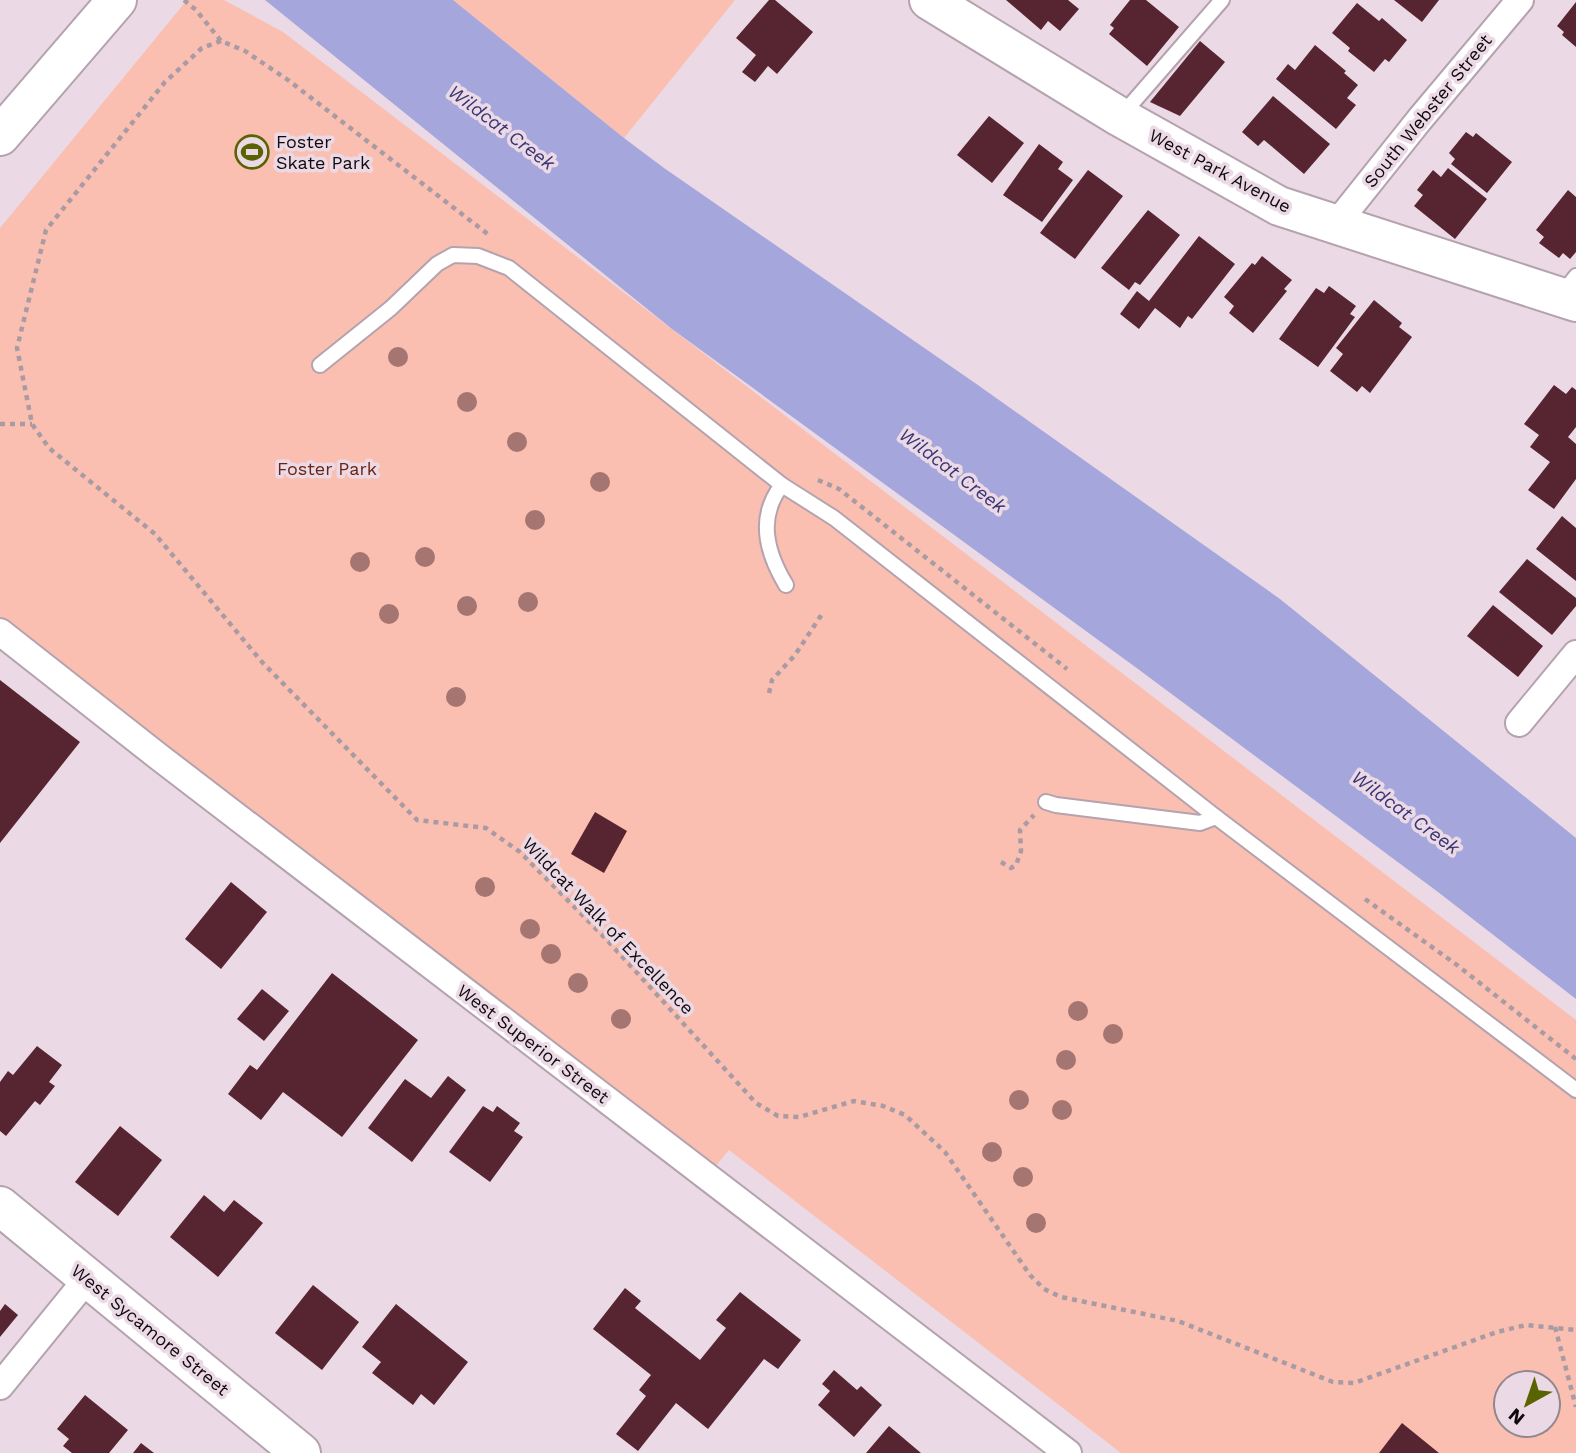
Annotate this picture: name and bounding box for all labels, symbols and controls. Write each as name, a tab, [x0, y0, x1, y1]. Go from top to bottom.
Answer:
street label: South Webster Street	[1359, 30, 1496, 191]
water label: Wildcat Creek	[444, 80, 560, 175]
street label: West Park Avenue	[1146, 124, 1295, 217]
place label: Foster Skate Park	[276, 131, 370, 173]
sports icon: Foster Skate Park	[233, 133, 271, 171]
water label: Wildcat Creek	[895, 423, 1011, 518]
park label: Foster Park	[277, 458, 377, 479]
water label: Wildcat Creek	[1347, 766, 1465, 860]
street label: Wildcat Walk of Excellence	[518, 833, 698, 1018]
street label: West Superior Street	[453, 980, 614, 1108]
street label: West Sycamore Street	[67, 1260, 234, 1400]
north arrow	[1492, 1369, 1562, 1439]
text: N	[1504, 1403, 1529, 1430]

